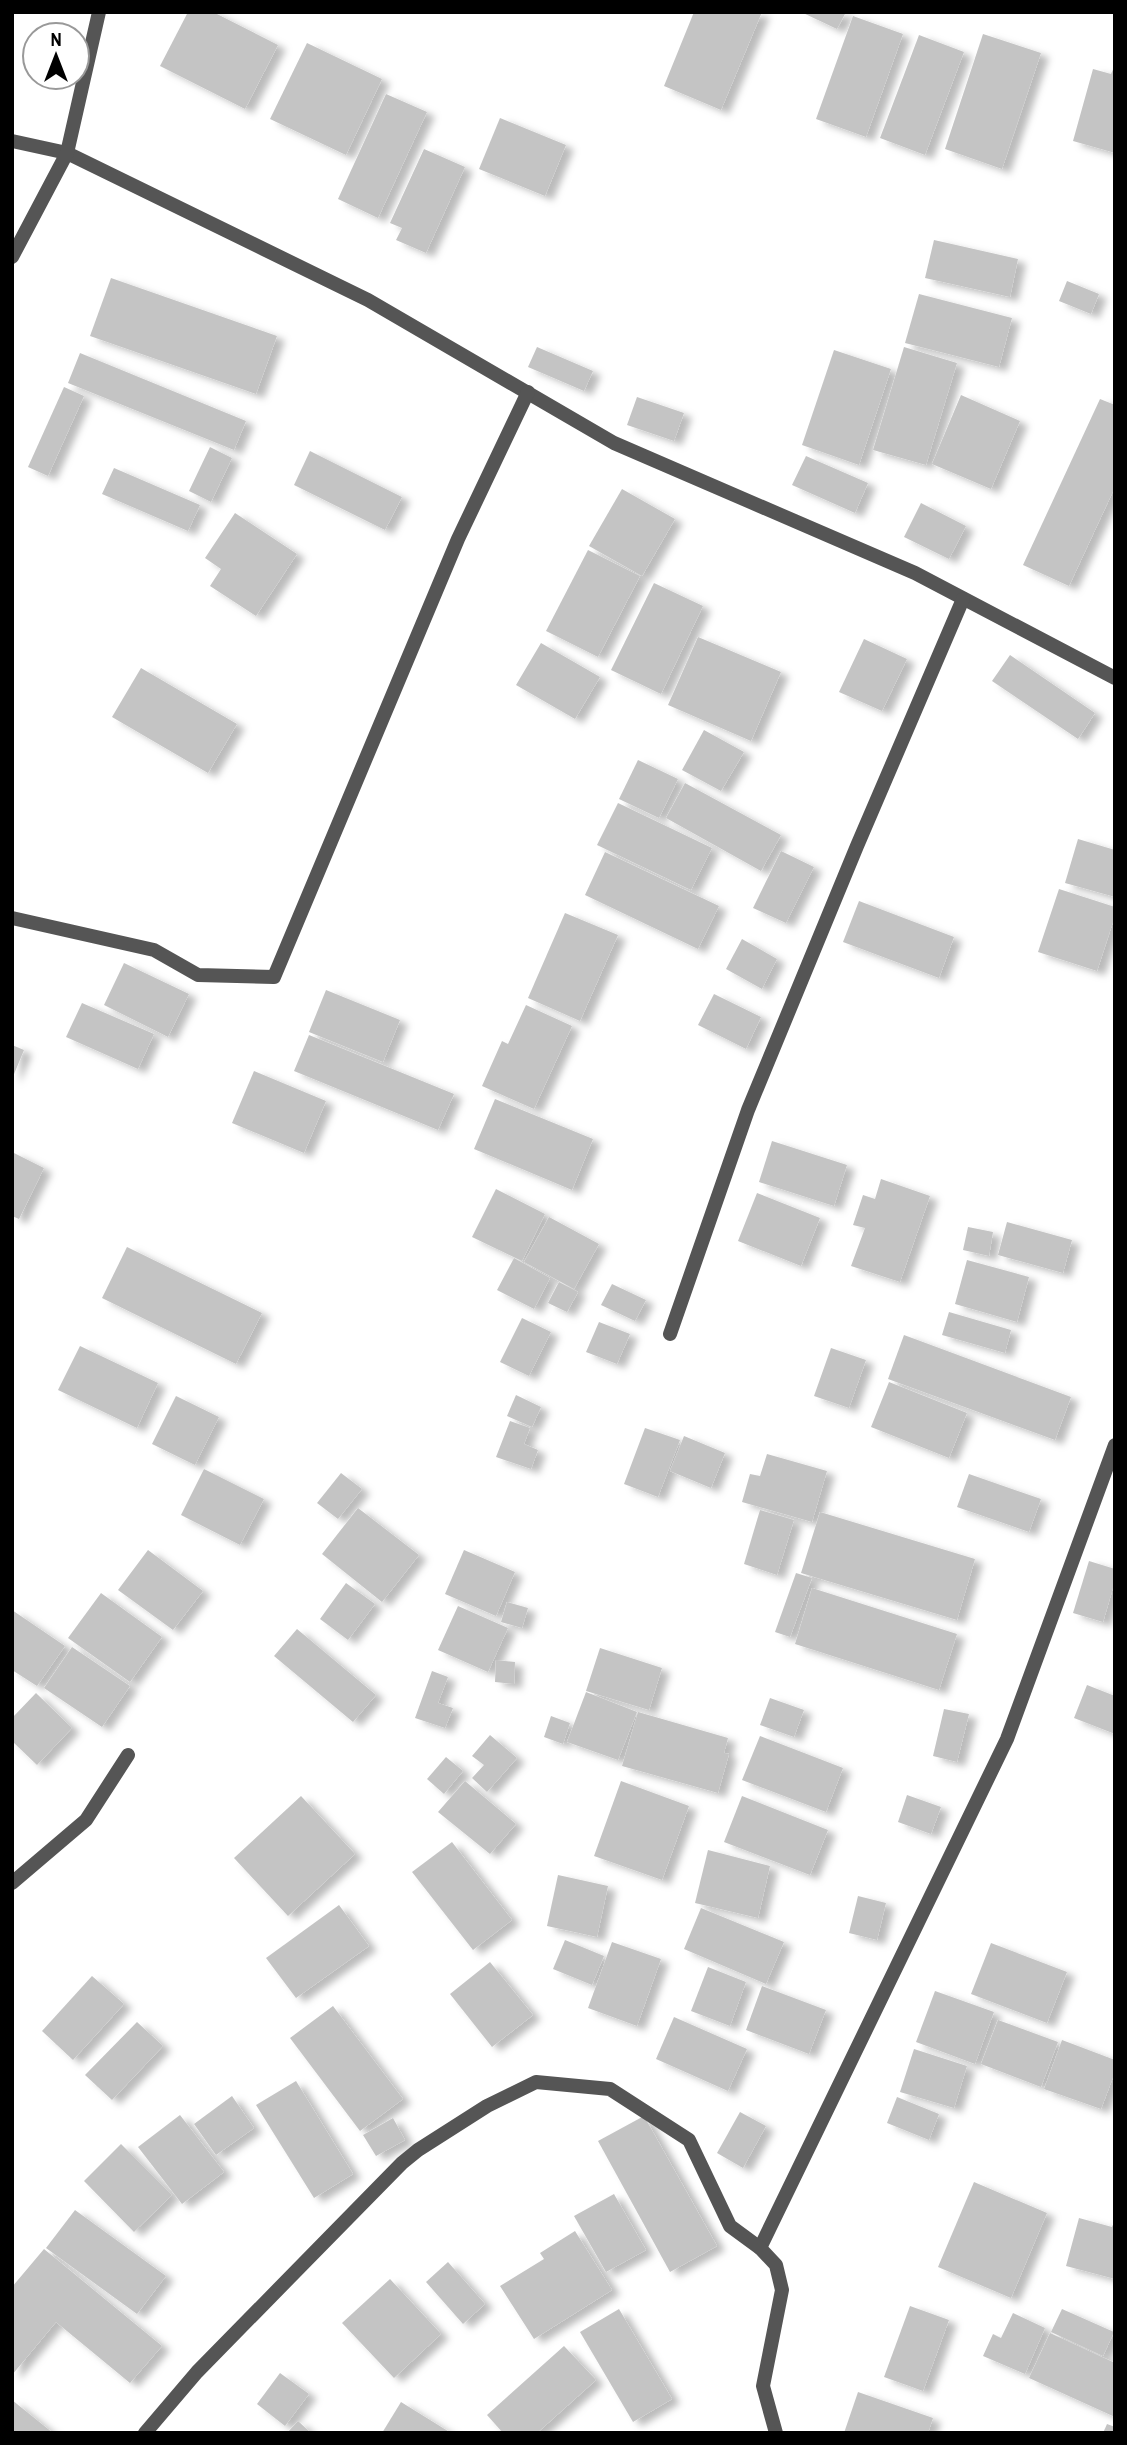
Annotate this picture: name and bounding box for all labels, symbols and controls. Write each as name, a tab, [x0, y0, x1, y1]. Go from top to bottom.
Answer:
north arrow	[21, 21, 91, 91]
text: N	[50, 26, 62, 52]

